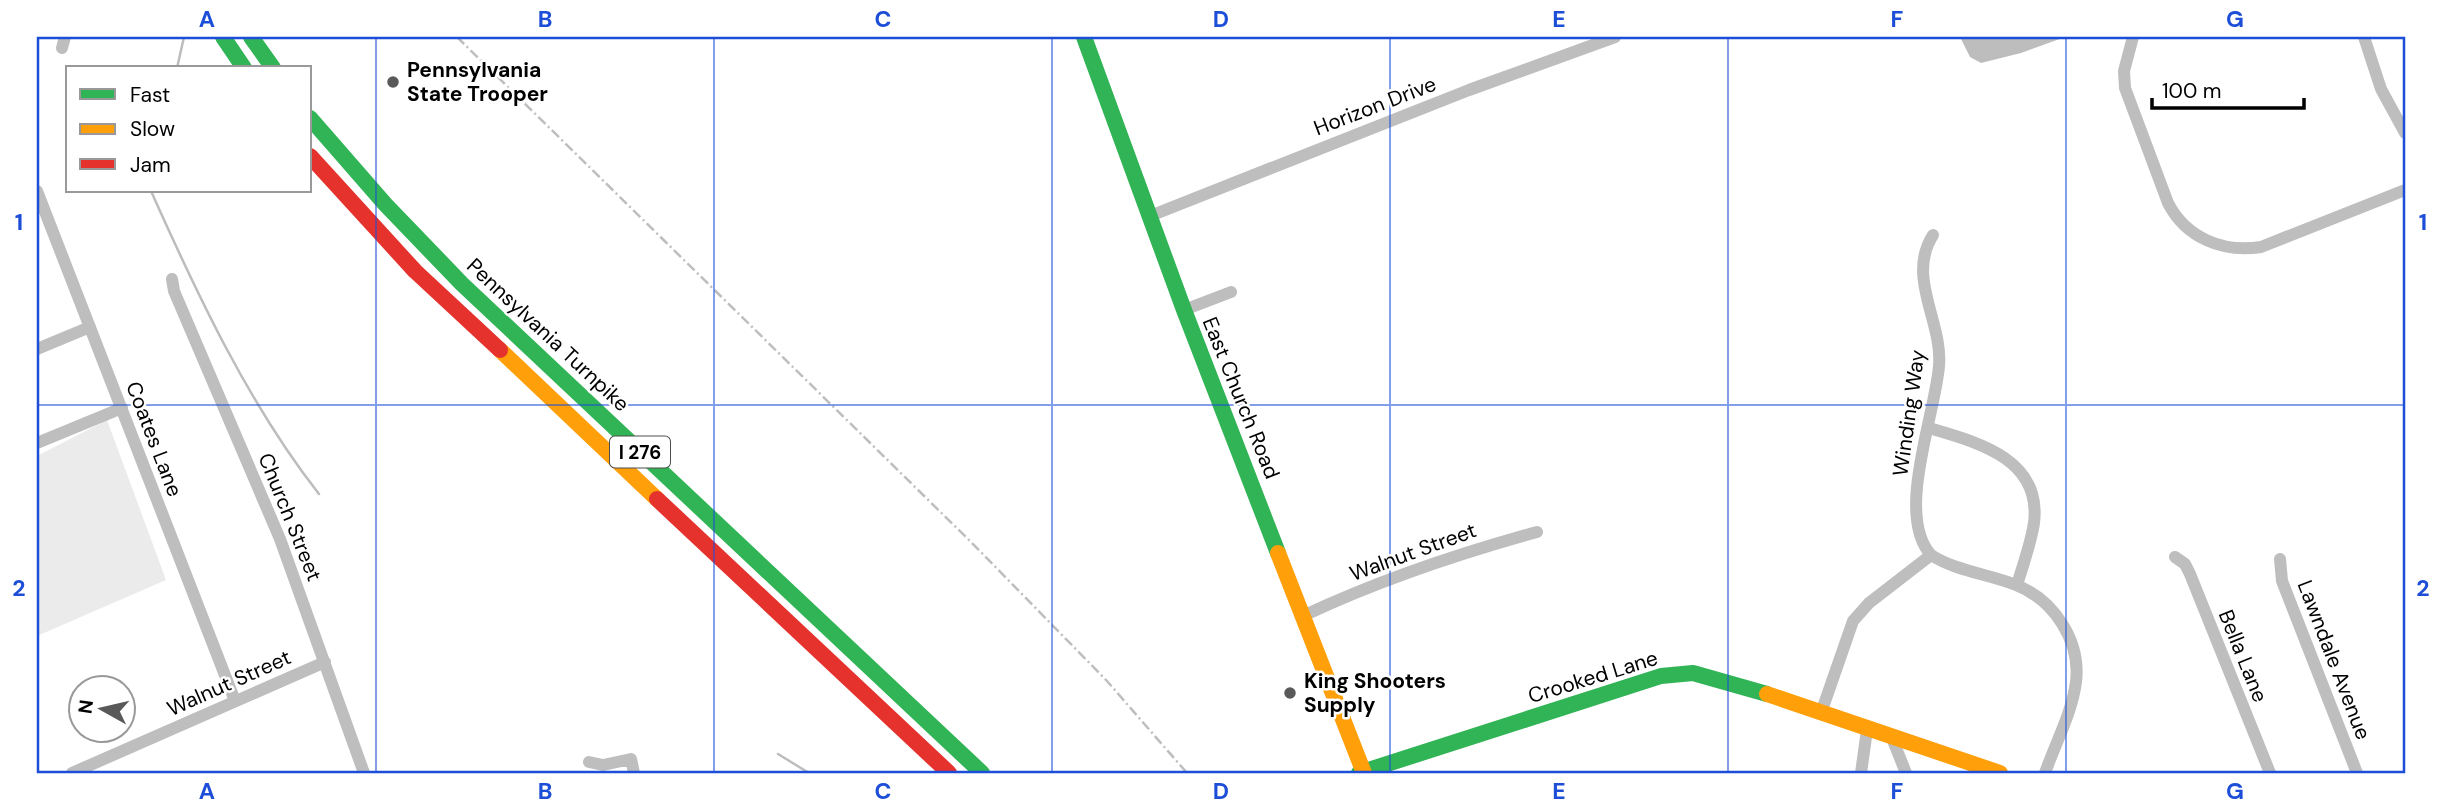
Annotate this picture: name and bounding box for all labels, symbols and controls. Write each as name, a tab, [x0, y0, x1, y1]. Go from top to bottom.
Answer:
text: A	[199, 4, 215, 34]
text: B	[538, 4, 552, 34]
text: C	[875, 4, 891, 34]
text: D	[1213, 4, 1229, 34]
text: E	[1552, 4, 1566, 34]
text: F	[1891, 4, 1904, 34]
text: G	[2226, 4, 2244, 34]
place label: Pennsylvania State Trooper	[407, 56, 548, 108]
legend	[66, 66, 312, 192]
scale bar	[2152, 66, 2304, 110]
street label: Horizon Drive	[1310, 70, 1440, 142]
marker: Pennsylvania State Trooper	[385, 74, 401, 90]
text: 100 m	[2162, 77, 2222, 105]
text: Fast	[130, 81, 170, 109]
text: Slow	[130, 115, 175, 143]
text: Jam	[130, 151, 171, 179]
text: 1	[15, 207, 23, 237]
text: 1	[2419, 207, 2427, 237]
street label: Pennsylvania Turnpike	[461, 252, 635, 418]
street label: East Church Road	[1196, 313, 1286, 483]
street label: Winding Way	[1886, 348, 1932, 478]
street label: Coates Lane	[119, 377, 189, 501]
road number: I 276	[610, 436, 670, 467]
street label: Church Street	[252, 449, 328, 585]
street label: Walnut Street	[1346, 516, 1480, 588]
text: 2	[12, 573, 26, 603]
text: 2	[2416, 573, 2430, 603]
street label: Lawndale Avenue	[2291, 576, 2377, 744]
street label: Bella Lane	[2212, 606, 2274, 706]
street label: Walnut Street	[163, 643, 295, 723]
street label: Crooked Lane	[1525, 644, 1661, 710]
place label: King Shooters Supply	[1304, 667, 1446, 719]
north arrow	[66, 674, 136, 744]
marker: King Shooters Supply	[1282, 685, 1298, 701]
text: N	[72, 698, 99, 715]
text: A	[199, 776, 215, 806]
text: B	[538, 776, 552, 806]
text: C	[875, 776, 891, 806]
text: D	[1213, 776, 1229, 806]
text: E	[1552, 776, 1566, 806]
text: F	[1891, 776, 1904, 806]
text: G	[2226, 776, 2244, 806]

